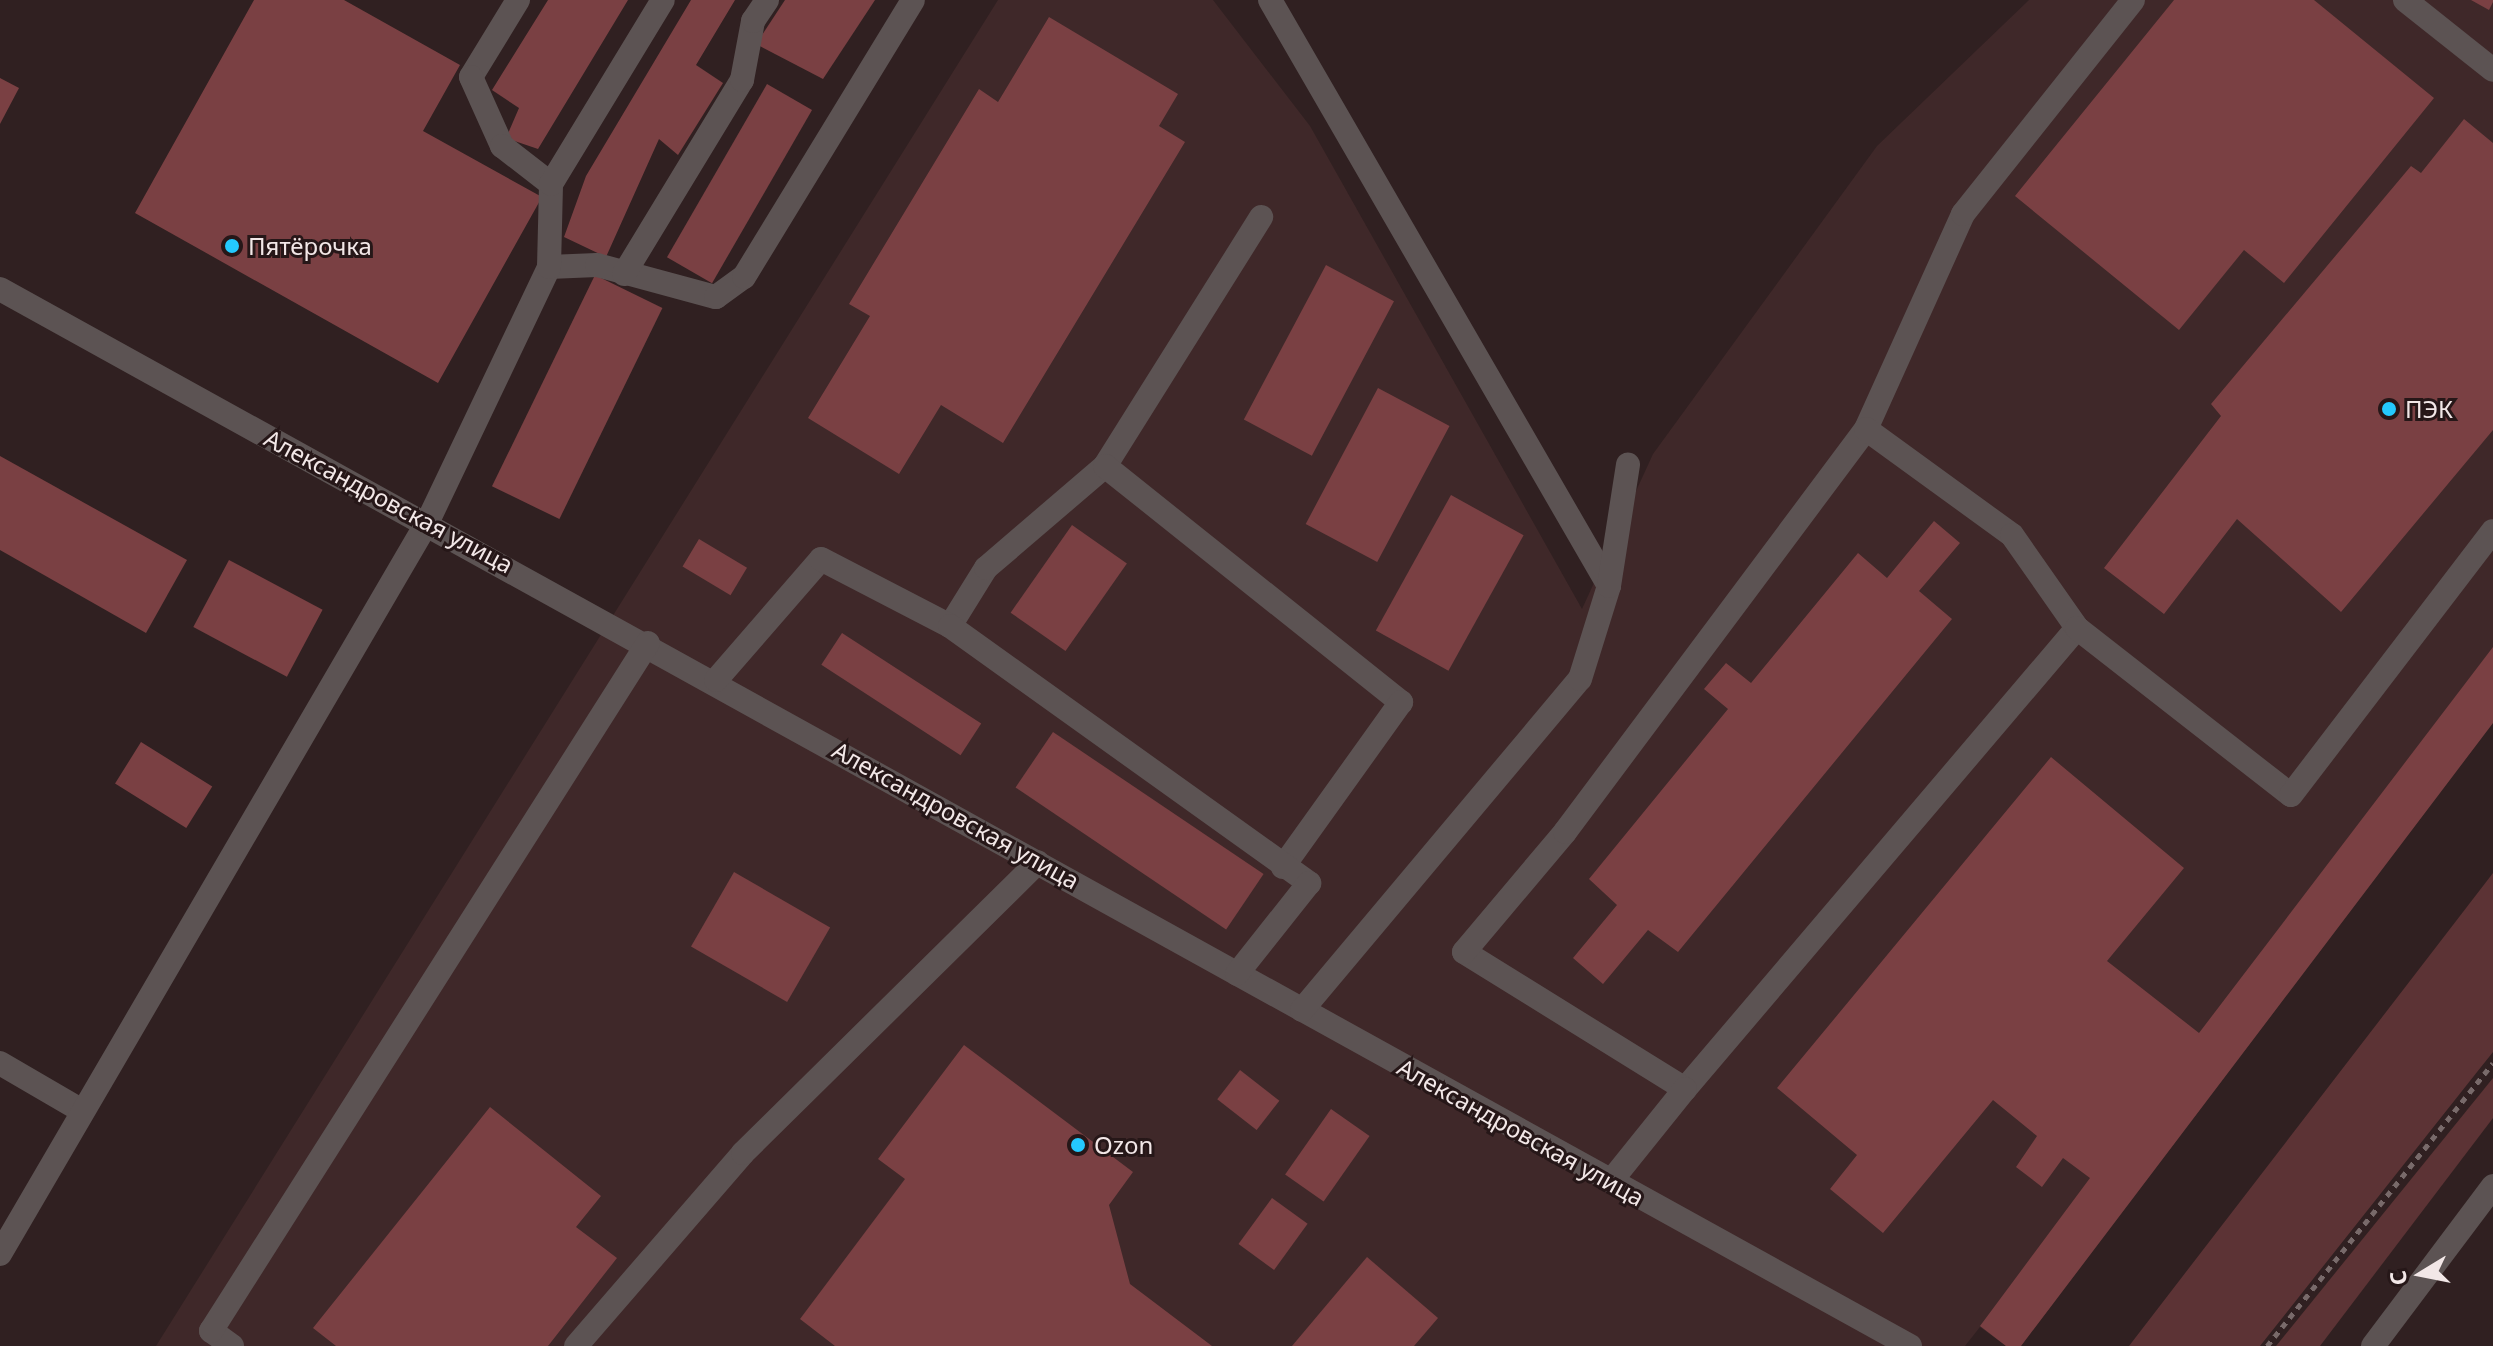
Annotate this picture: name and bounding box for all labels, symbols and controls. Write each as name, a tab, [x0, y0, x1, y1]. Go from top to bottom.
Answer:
place label: Пятёрочка	[248, 232, 372, 260]
marker: Пятёрочка	[223, 237, 241, 255]
place label: ПЭК	[2405, 395, 2453, 423]
marker: ПЭК	[2380, 400, 2398, 418]
street label: Александровская улица	[260, 423, 518, 579]
street label: Александровская улица	[828, 735, 1084, 895]
street label: Александровская улица	[1393, 1052, 1649, 1212]
place label: Ozon	[1094, 1131, 1153, 1159]
marker: Ozon	[1069, 1136, 1087, 1154]
north arrow	[2381, 1234, 2461, 1314]
text: С	[2381, 1269, 2413, 1288]

